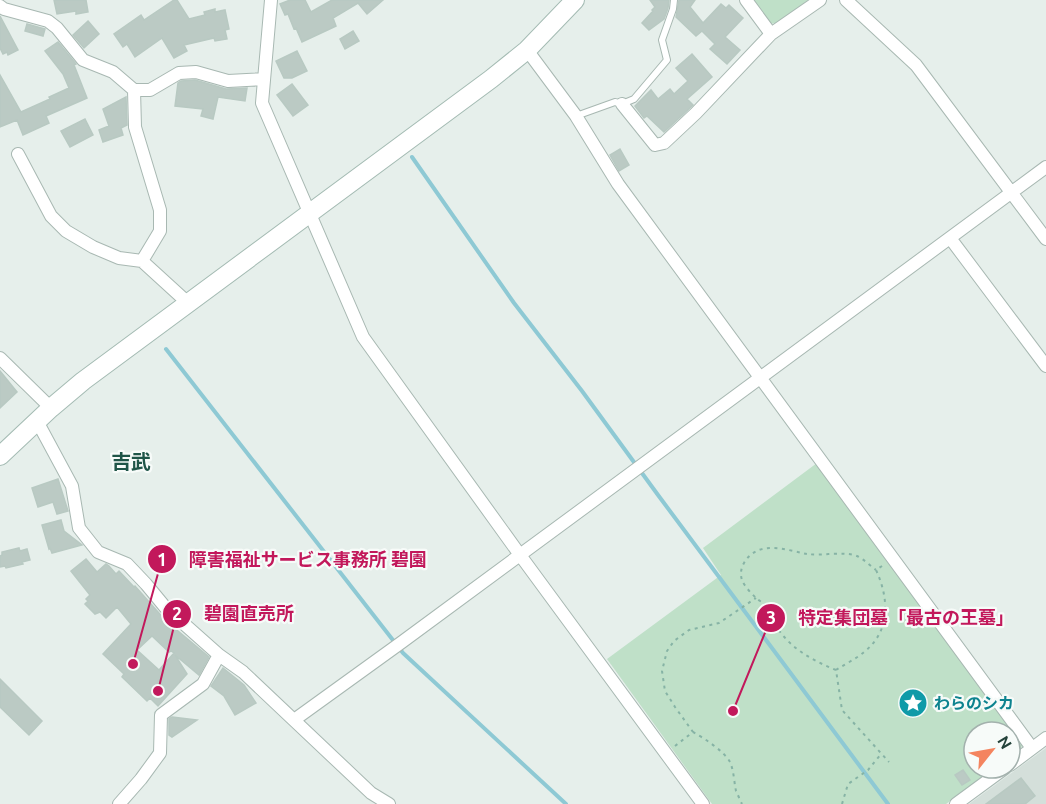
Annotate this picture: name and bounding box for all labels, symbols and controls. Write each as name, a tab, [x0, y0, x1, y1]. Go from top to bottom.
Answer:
district label: 吉武	[111, 450, 151, 473]
callout: 障害福祉サービス事務所 碧園	[147, 541, 440, 577]
text: 1	[157, 549, 167, 569]
text: 障害福祉サービス事務所 碧園	[189, 549, 427, 569]
callout: 碧園直売所	[162, 596, 306, 632]
callout: 特定集団墓「最古の王墓」	[756, 600, 1026, 636]
text: 2	[172, 603, 182, 623]
text: 碧園直売所	[204, 603, 294, 623]
text: 3	[766, 607, 776, 627]
text: 特定集団墓「最古の王墓」	[798, 607, 1014, 627]
place icon: わらのシカ	[897, 687, 929, 719]
place label: わらのシカ	[934, 694, 1014, 712]
north arrow	[962, 720, 1022, 780]
text: N	[994, 733, 1016, 752]

